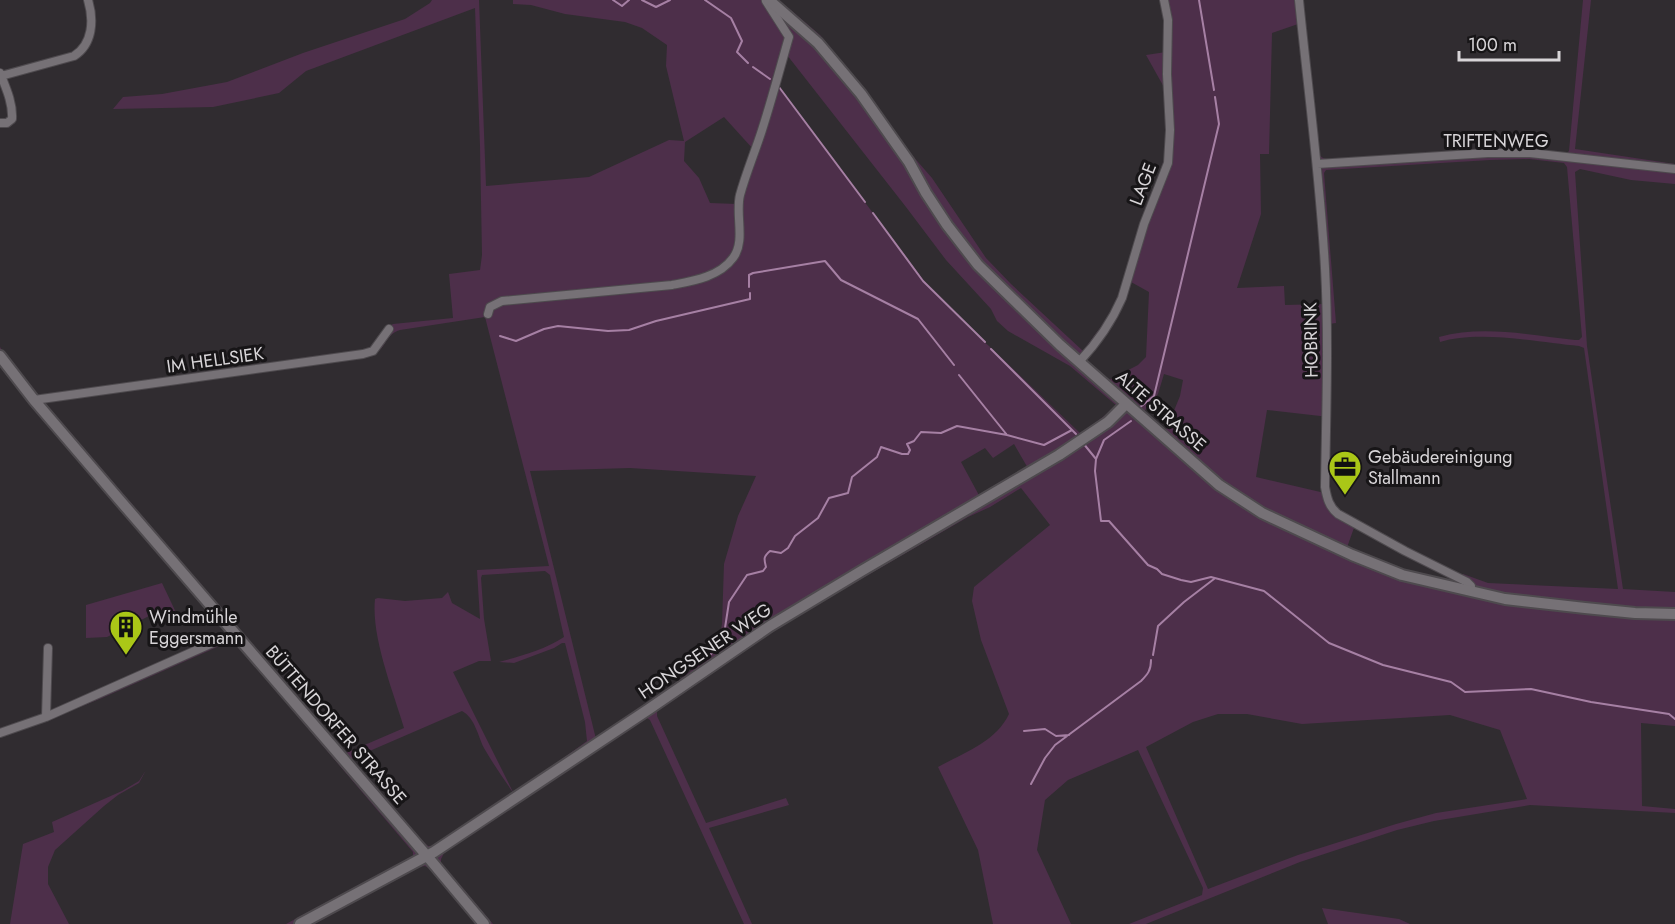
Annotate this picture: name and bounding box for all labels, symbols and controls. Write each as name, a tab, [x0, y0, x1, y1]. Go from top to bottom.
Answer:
scale bar	[1459, 24, 1560, 62]
text: 100 m	[1468, 32, 1517, 58]
street label: TRIFTENWEG	[1443, 128, 1549, 154]
street label: LAGE	[1123, 159, 1163, 209]
street label: HOBRINK	[1297, 301, 1325, 378]
street label: IM HELLSIEK	[165, 340, 266, 380]
street label: ALTE STRASSE	[1110, 364, 1212, 458]
place label: Gebäudereinigung Stallmann	[1368, 444, 1513, 491]
office icon: Gebäudereinigung Stallmann	[1327, 449, 1363, 496]
street label: HONGSENER WEG	[633, 597, 777, 705]
place label: Windmühle Eggersmann	[149, 604, 244, 651]
building icon: Windmühle Eggersmann	[108, 609, 144, 656]
street label: BÜTTENDORFER STRASSE	[260, 640, 412, 810]

